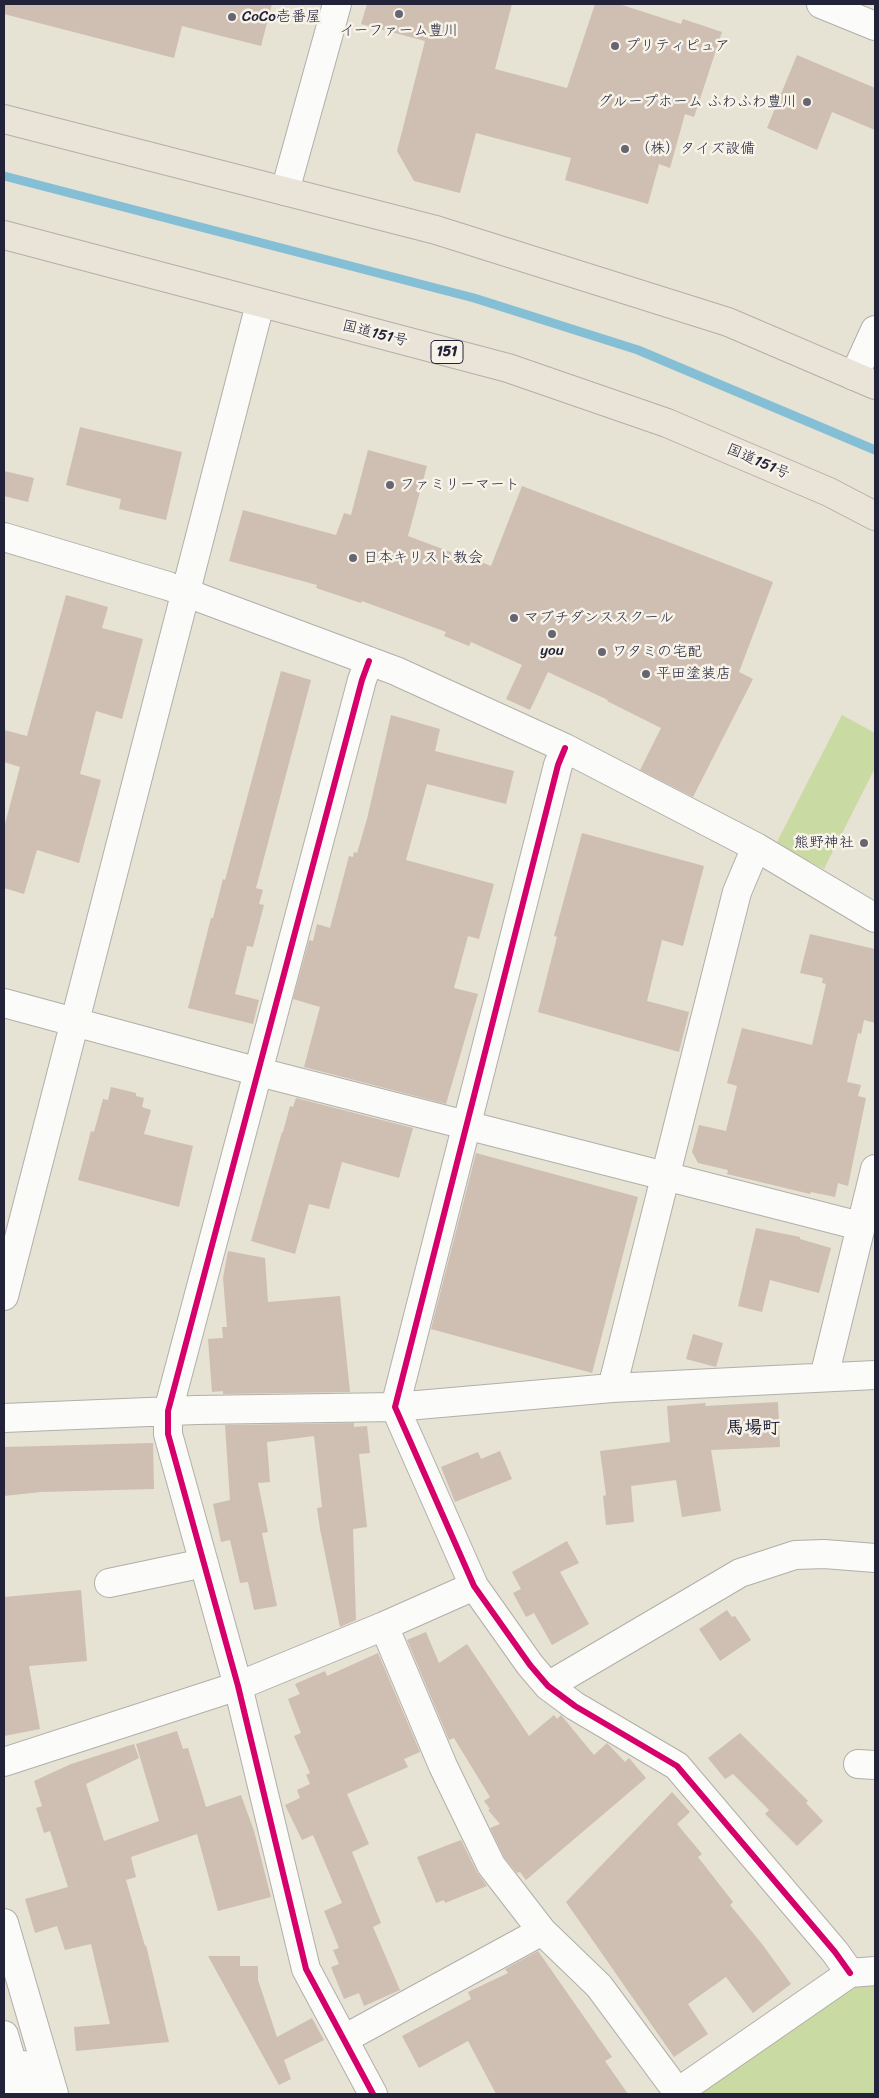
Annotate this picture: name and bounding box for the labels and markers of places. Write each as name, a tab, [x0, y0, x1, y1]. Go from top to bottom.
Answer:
place label: CoCo壱番屋	[242, 8, 321, 26]
marker: イーファーム豊川	[393, 8, 405, 20]
marker: CoCo壱番屋	[226, 11, 238, 23]
place label: イーファーム豊川	[340, 22, 458, 40]
place label: プリティピュア	[625, 37, 730, 55]
marker: プリティピュア	[609, 40, 621, 52]
place label: グループホーム ふわふわ豊川	[598, 93, 797, 111]
marker: グループホーム ふわふわ豊川	[801, 96, 813, 108]
place label: （株）タイズ設備	[635, 140, 755, 158]
marker: （株）タイズ設備	[619, 143, 631, 155]
place label: ファミリーマート	[400, 476, 520, 494]
marker: ファミリーマート	[384, 479, 396, 491]
place label: 日本キリスト教会	[363, 549, 483, 567]
marker: 日本キリスト教会	[347, 552, 359, 564]
place label: マブチダンススクール	[524, 609, 674, 627]
marker: マブチダンススクール	[508, 612, 520, 624]
marker: you	[546, 628, 558, 640]
place label: you	[540, 642, 564, 660]
place label: ワタミの宅配	[612, 643, 702, 661]
marker: ワタミの宅配	[596, 646, 608, 658]
place label: 平田塗装店	[656, 665, 731, 683]
marker: 平田塗装店	[640, 668, 652, 680]
place label: 熊野神社	[794, 834, 854, 852]
marker: 熊野神社	[858, 837, 870, 849]

